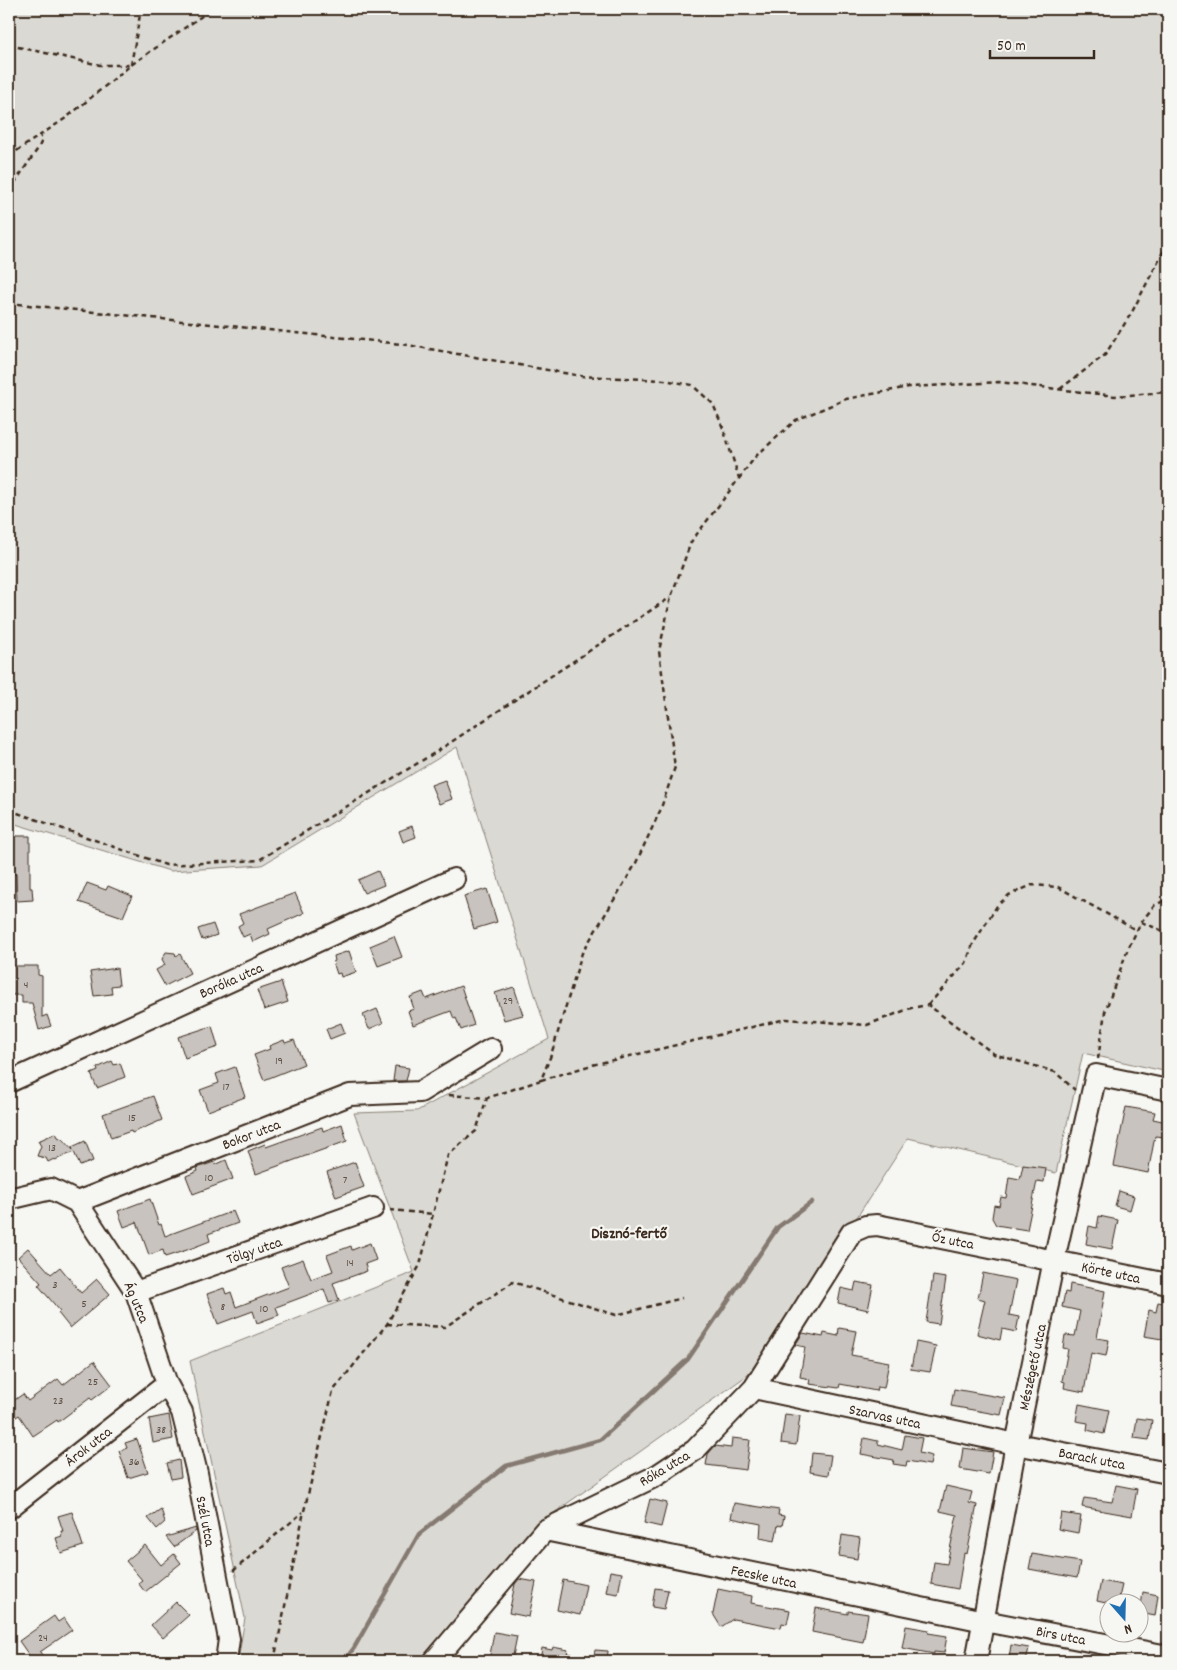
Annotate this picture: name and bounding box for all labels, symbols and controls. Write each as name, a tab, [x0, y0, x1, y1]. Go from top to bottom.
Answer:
scale bar	[990, 28, 1093, 60]
text: 50 m	[997, 36, 1026, 58]
street label: Boróka utca	[196, 958, 268, 1006]
house number: 4	[24, 977, 29, 994]
house number: 29	[503, 993, 513, 1010]
house number: 19	[275, 1053, 283, 1070]
house number: 17	[222, 1079, 230, 1096]
house number: 15	[128, 1110, 136, 1127]
street label: Bokor utca	[219, 1114, 285, 1157]
house number: 13	[48, 1140, 56, 1157]
house number: 10	[204, 1170, 214, 1187]
house number: 7	[343, 1172, 348, 1189]
district label: Disznó-fertő	[591, 1223, 668, 1246]
street label: Őz utca	[930, 1227, 976, 1257]
street label: Tölgy utca	[224, 1232, 286, 1272]
house number: 14	[346, 1255, 354, 1272]
street label: Körte utca	[1079, 1257, 1143, 1291]
house number: 3	[52, 1277, 58, 1294]
street label: Ág utca	[117, 1279, 154, 1328]
house number: 5	[81, 1296, 87, 1313]
house number: 8	[221, 1299, 226, 1316]
house number: 10	[259, 1301, 269, 1318]
street label: Mészégető utca	[1014, 1321, 1054, 1413]
house number: 25	[88, 1374, 98, 1391]
house number: 23	[53, 1393, 63, 1410]
street label: Szarvas utca	[847, 1400, 924, 1437]
street label: Árok utca	[61, 1421, 118, 1473]
house number: 38	[156, 1422, 166, 1439]
street label: Barack utca	[1056, 1443, 1128, 1477]
street label: Róka utca	[636, 1445, 695, 1493]
house number: 36	[128, 1454, 140, 1471]
street label: Szél utca	[188, 1494, 220, 1549]
street label: Fecske utca	[729, 1560, 800, 1596]
north arrow	[1100, 1592, 1150, 1642]
text: N	[1121, 1618, 1134, 1639]
street label: Birs utca	[1034, 1621, 1088, 1653]
house number: 24	[38, 1630, 48, 1647]

